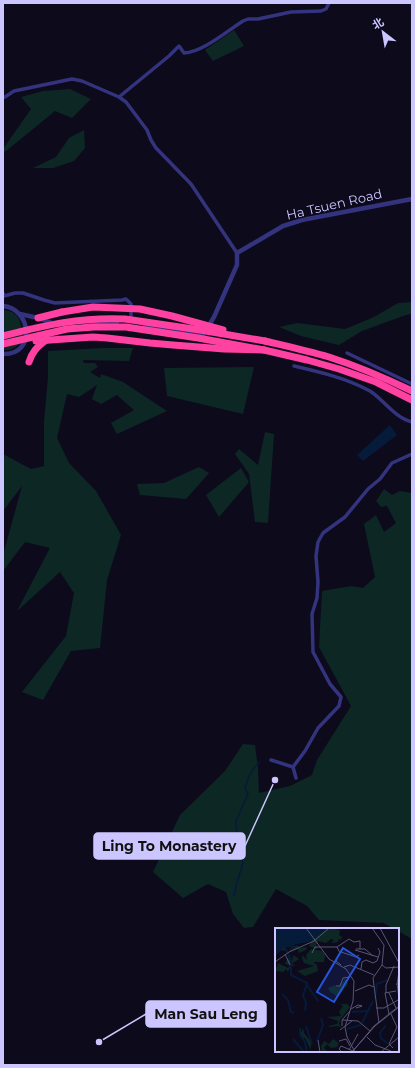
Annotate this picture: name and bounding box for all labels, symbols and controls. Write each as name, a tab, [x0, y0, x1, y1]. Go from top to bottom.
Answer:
north arrow	[363, 12, 403, 52]
text: 北	[370, 15, 386, 32]
street label: Ha Tsuen Road	[285, 185, 383, 223]
callout: Ling To Monastery	[94, 833, 245, 859]
text: Ling To Monastery	[102, 837, 237, 855]
inset map	[275, 928, 399, 1052]
callout: Man Sau Leng	[146, 1001, 266, 1027]
text: Man Sau Leng	[154, 1005, 258, 1023]

